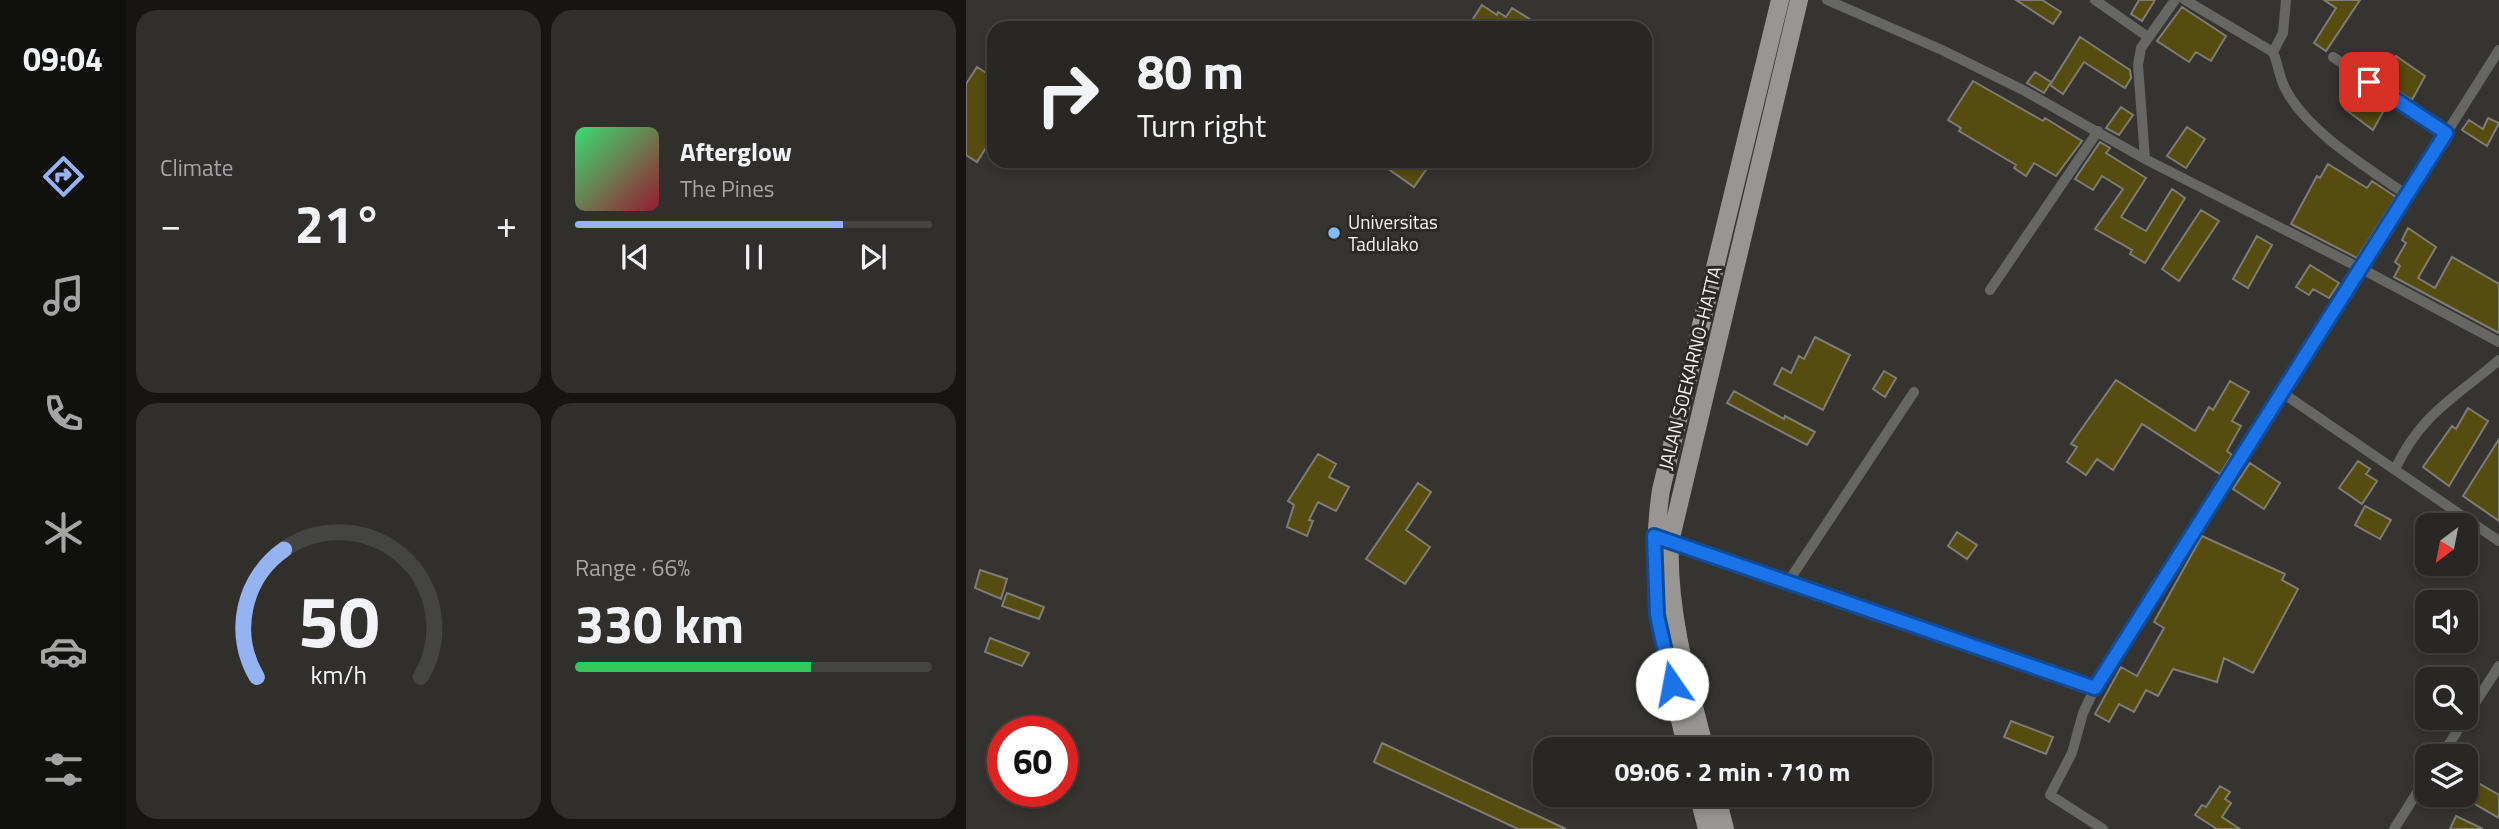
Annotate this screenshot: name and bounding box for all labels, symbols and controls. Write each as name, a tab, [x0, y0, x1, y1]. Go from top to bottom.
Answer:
text: 80 m	[1137, 33, 1244, 108]
text: 09:04	[23, 35, 103, 83]
icon: right	[1022, 49, 1113, 140]
pin	[2339, 52, 2399, 112]
icon: arrive	[2350, 63, 2388, 101]
text: Turn right	[1137, 101, 1266, 149]
text: Afterglow	[680, 132, 792, 171]
text: Climate	[160, 150, 233, 185]
icon: directions	[39, 152, 88, 201]
text: The Pines	[680, 171, 774, 206]
text: 21°	[295, 184, 382, 263]
text: −	[160, 195, 181, 253]
text: +	[496, 195, 517, 253]
place label: Universitas Tadulako	[1348, 207, 1438, 258]
marker: Universitas Tadulako	[1326, 225, 1342, 241]
icon: previous	[616, 238, 654, 276]
icon: pause	[735, 238, 773, 276]
icon: next	[854, 238, 892, 276]
street label: JALAN SOEKARNO-HATTA	[1650, 263, 1729, 473]
icon: music	[39, 271, 88, 320]
icon: phone	[39, 389, 88, 438]
icon: climate	[39, 508, 88, 557]
north arrow	[2415, 513, 2478, 576]
map controls	[2415, 513, 2478, 807]
text: Range · 66%	[575, 550, 690, 585]
text: 50	[298, 565, 379, 675]
text: 330 km	[575, 584, 744, 663]
button: sound	[2415, 590, 2478, 653]
icon: car	[39, 627, 88, 676]
position arrow	[1635, 647, 1709, 721]
text: km/h	[310, 656, 367, 694]
button: search	[2415, 667, 2478, 730]
speed limit sign: 60	[987, 716, 1078, 807]
button: layers	[2415, 744, 2478, 807]
icon: filters	[39, 745, 88, 794]
text: 09:06 · 2 min · 710 m	[1615, 752, 1850, 791]

